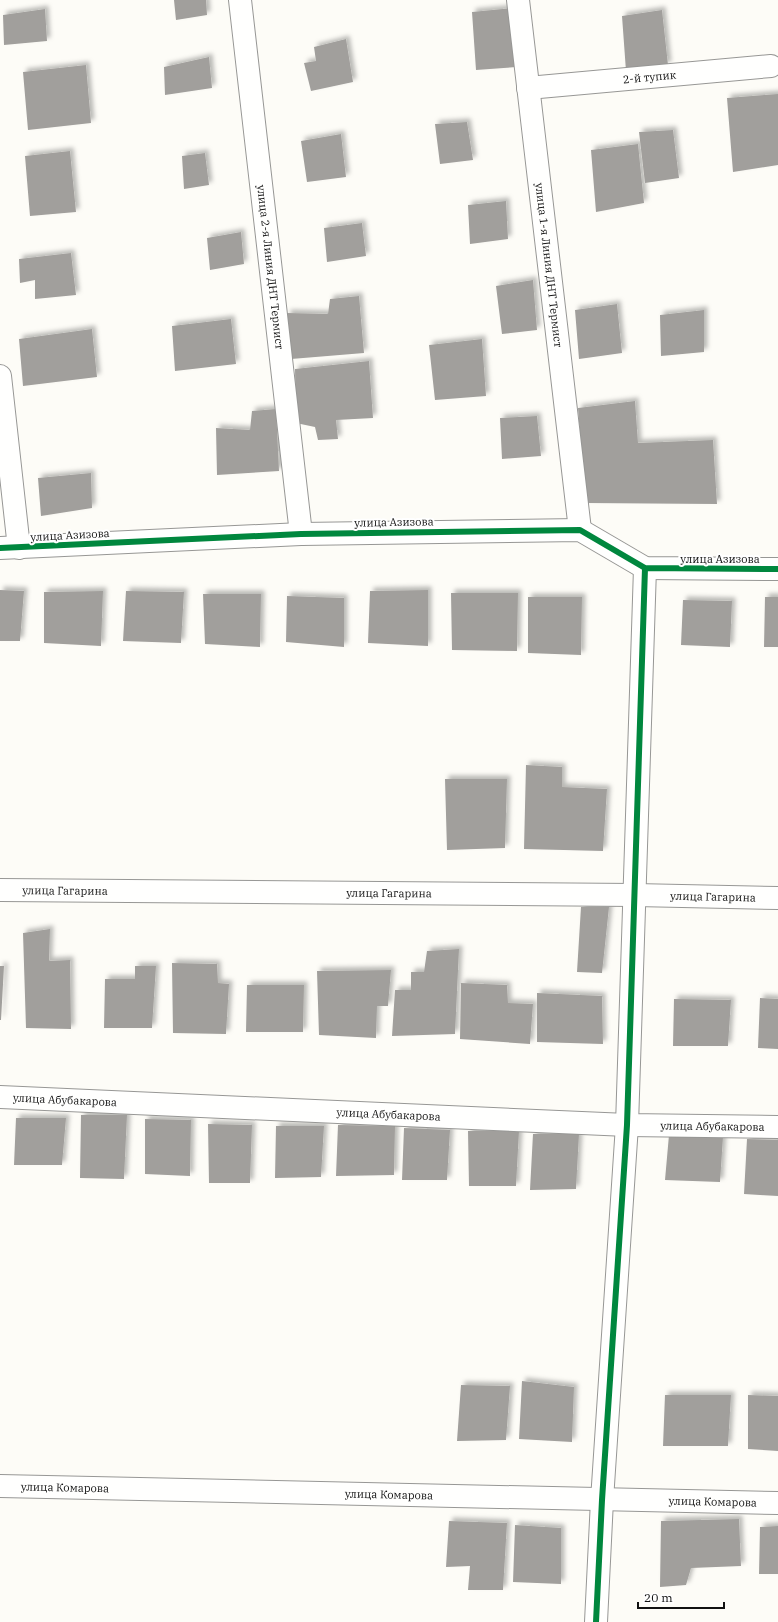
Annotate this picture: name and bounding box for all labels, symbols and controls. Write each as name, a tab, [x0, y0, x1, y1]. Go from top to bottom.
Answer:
street label: 2-й тупик	[622, 68, 677, 86]
street label: улица 1-я Линия ДНТ Термист	[532, 182, 566, 349]
street label: улица 2-я Линия ДНТ Термист	[254, 184, 287, 351]
street label: улица Азизова	[354, 514, 434, 530]
street label: улица Азизова	[30, 526, 110, 544]
street label: улица Азизова	[680, 552, 760, 566]
street label: улица Гагарина	[22, 883, 108, 898]
street label: улица Гагарина	[346, 886, 432, 900]
street label: улица Гагарина	[670, 889, 756, 905]
street label: улица Абубакарова	[13, 1091, 117, 1109]
street label: улица Абубакарова	[336, 1105, 441, 1124]
street label: улица Абубакарова	[660, 1118, 765, 1134]
street label: улица Комарова	[21, 1479, 109, 1495]
street label: улица Комарова	[345, 1487, 433, 1502]
street label: улица Комарова	[669, 1494, 757, 1510]
scale bar	[638, 1584, 724, 1610]
text: 20 m	[644, 1590, 673, 1605]

